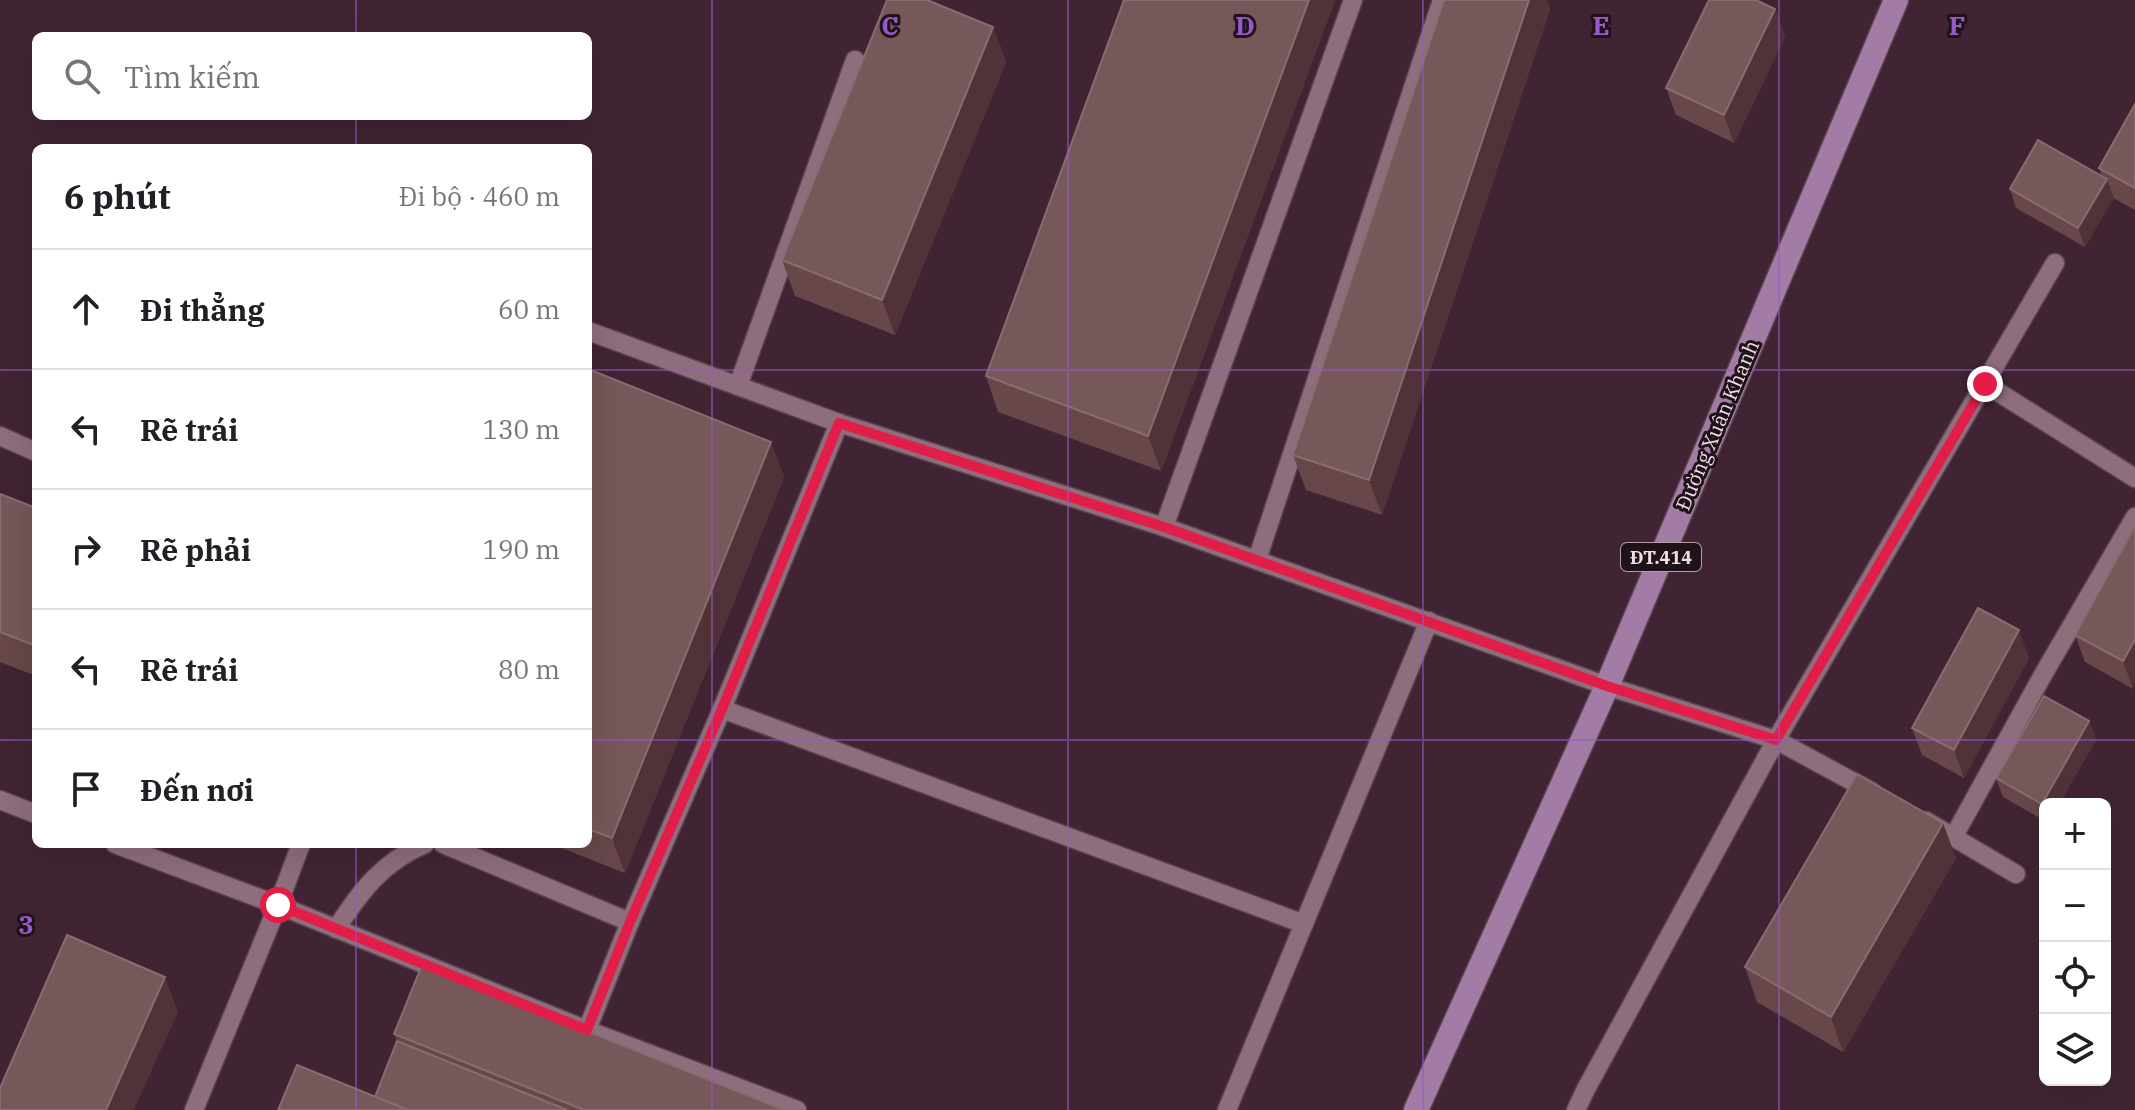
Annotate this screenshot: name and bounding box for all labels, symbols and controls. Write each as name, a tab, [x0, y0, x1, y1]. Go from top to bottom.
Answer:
text: C	[881, 8, 899, 42]
text: D	[1235, 8, 1255, 42]
text: E	[1592, 8, 1610, 42]
text: F	[1949, 8, 1965, 42]
search box	[32, 32, 592, 120]
icon: search	[60, 54, 104, 98]
text: Tìm kiếm	[124, 57, 260, 96]
text: 6 phút	[64, 174, 171, 218]
text: Đi bộ · 460 m	[399, 179, 560, 213]
icon: ahead	[64, 287, 108, 331]
text: Đi thẳng	[140, 290, 265, 329]
text: 60 m	[498, 292, 560, 326]
street label: Đường Xuân Khanh	[1669, 336, 1765, 514]
route end	[1967, 366, 2003, 402]
icon: left	[64, 407, 108, 451]
text: Rẽ trái	[140, 410, 238, 449]
text: 130 m	[482, 412, 560, 446]
icon: right	[64, 527, 108, 571]
text: Rẽ phải	[140, 530, 251, 569]
text: 190 m	[482, 532, 560, 566]
road number: ĐT.414	[1621, 543, 1701, 571]
icon: left	[64, 647, 108, 691]
text: Rẽ trái	[140, 650, 238, 689]
text: 80 m	[498, 652, 560, 686]
icon: arrive	[64, 767, 108, 811]
text: Đến nơi	[140, 770, 254, 809]
map controls	[2039, 798, 2111, 1086]
button: +	[2039, 798, 2111, 870]
button: −	[2039, 870, 2111, 942]
route start	[260, 887, 296, 923]
text: 3	[18, 907, 34, 941]
button: locate	[2039, 942, 2111, 1014]
button: layers	[2039, 1014, 2111, 1086]

